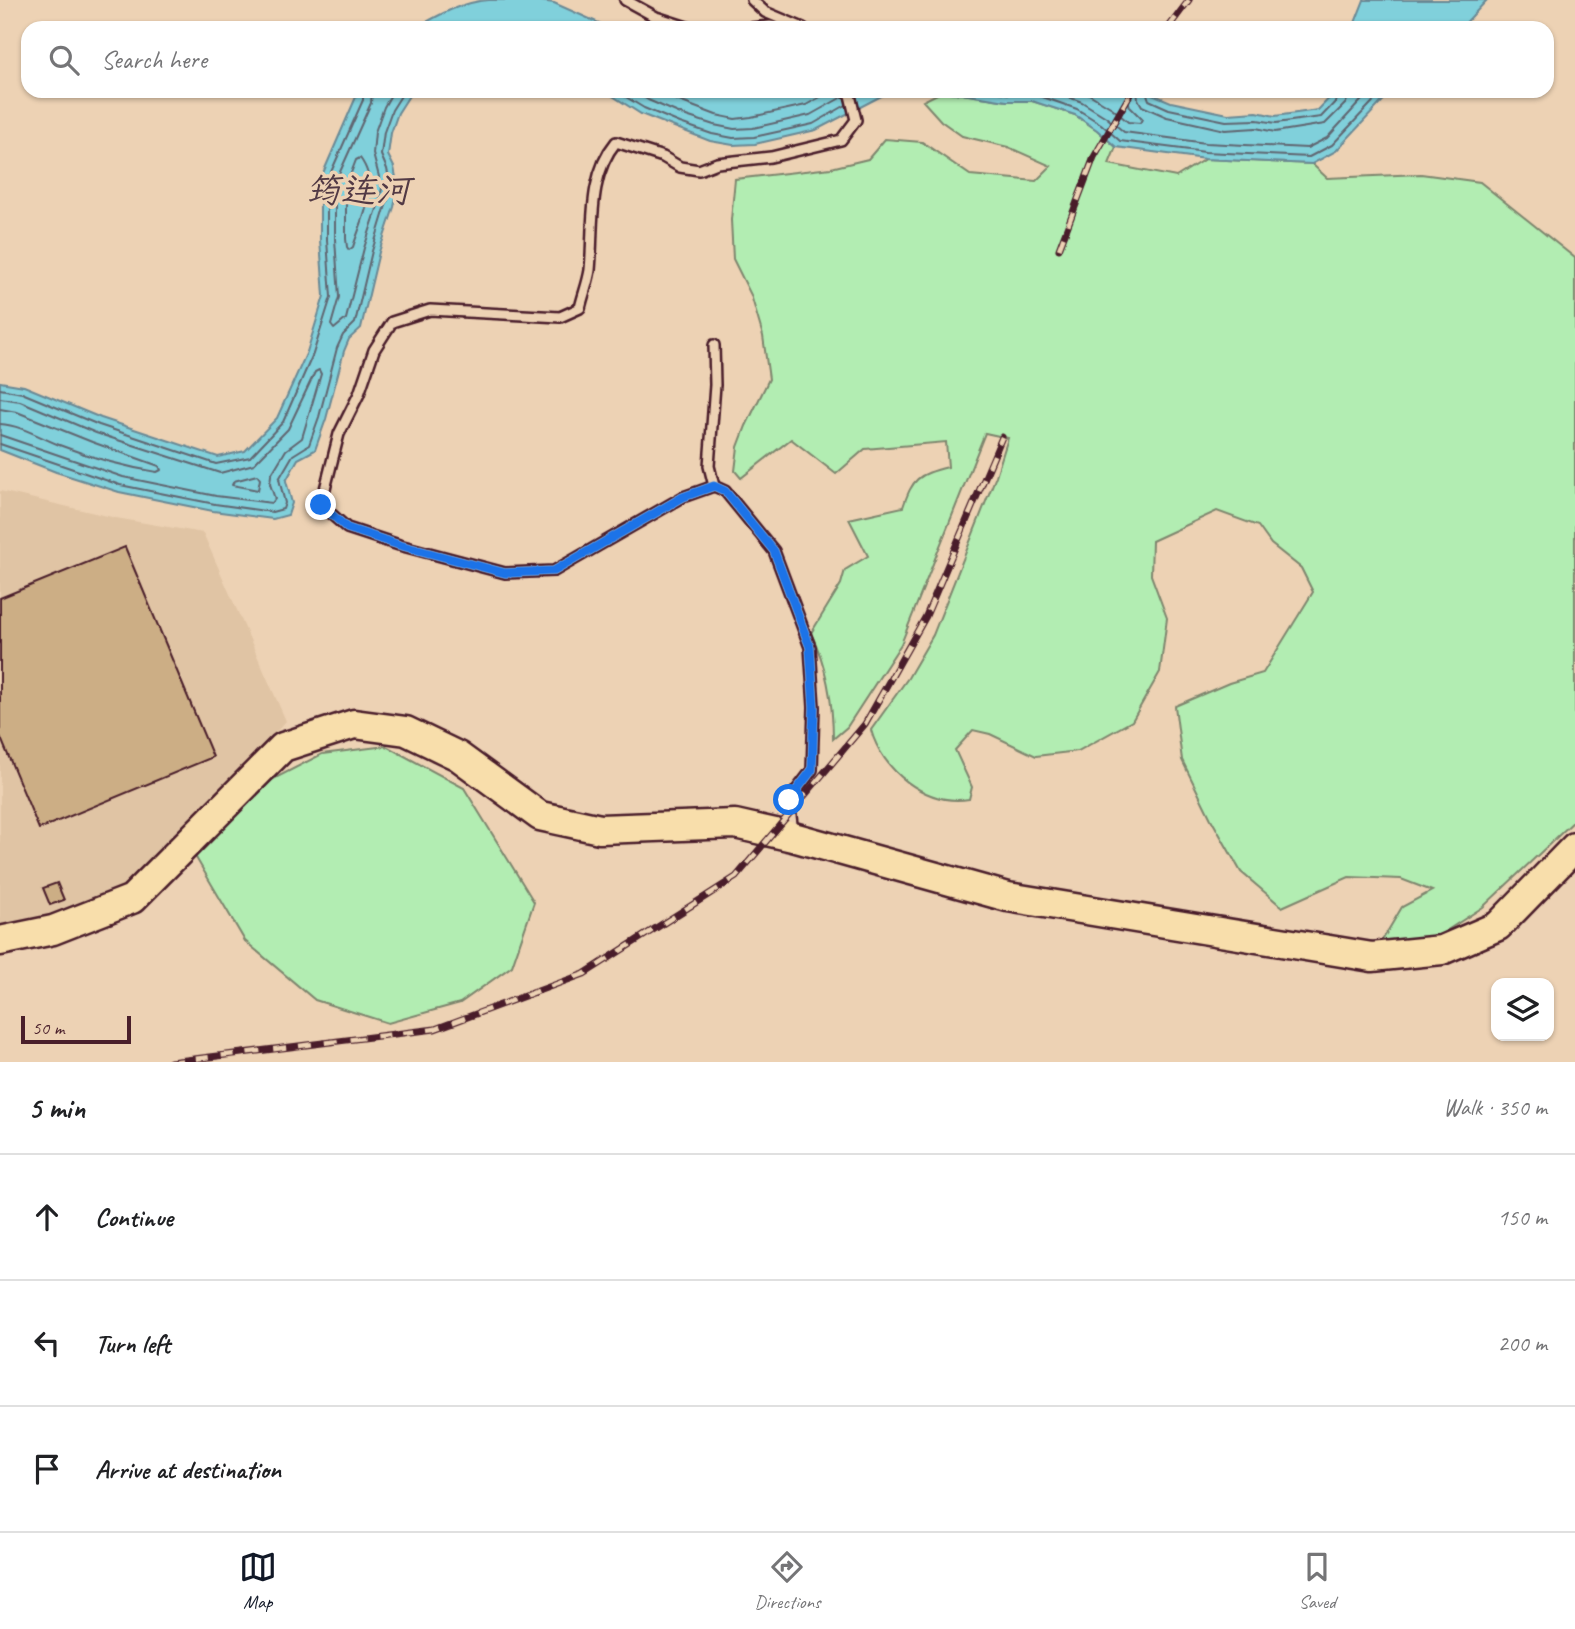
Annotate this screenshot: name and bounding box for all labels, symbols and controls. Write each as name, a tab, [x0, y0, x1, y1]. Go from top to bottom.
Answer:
search box	[21, 21, 1554, 98]
icon: search	[45, 41, 83, 79]
text: Search here	[101, 43, 207, 76]
water label: 筠连河	[305, 168, 415, 213]
route end	[305, 489, 336, 520]
route start	[773, 784, 804, 815]
map controls	[1491, 978, 1554, 1041]
button: layers	[1491, 978, 1554, 1041]
scale bar	[21, 1013, 131, 1045]
text: 50 m	[32, 1016, 64, 1040]
text: 5 min	[28, 1089, 85, 1127]
text: Walk · 350 m	[1443, 1093, 1547, 1122]
icon: ahead	[28, 1198, 66, 1236]
text: Continue	[95, 1201, 173, 1234]
text: 150 m	[1498, 1203, 1547, 1232]
icon: left	[28, 1324, 66, 1362]
text: Turn left	[95, 1327, 170, 1360]
text: 200 m	[1498, 1329, 1547, 1358]
icon: arrive	[28, 1450, 66, 1488]
text: Arrive at destination	[95, 1453, 281, 1486]
tab: Map	[239, 1548, 277, 1614]
tab: Directions	[754, 1548, 821, 1614]
tab: Saved	[1298, 1548, 1336, 1614]

